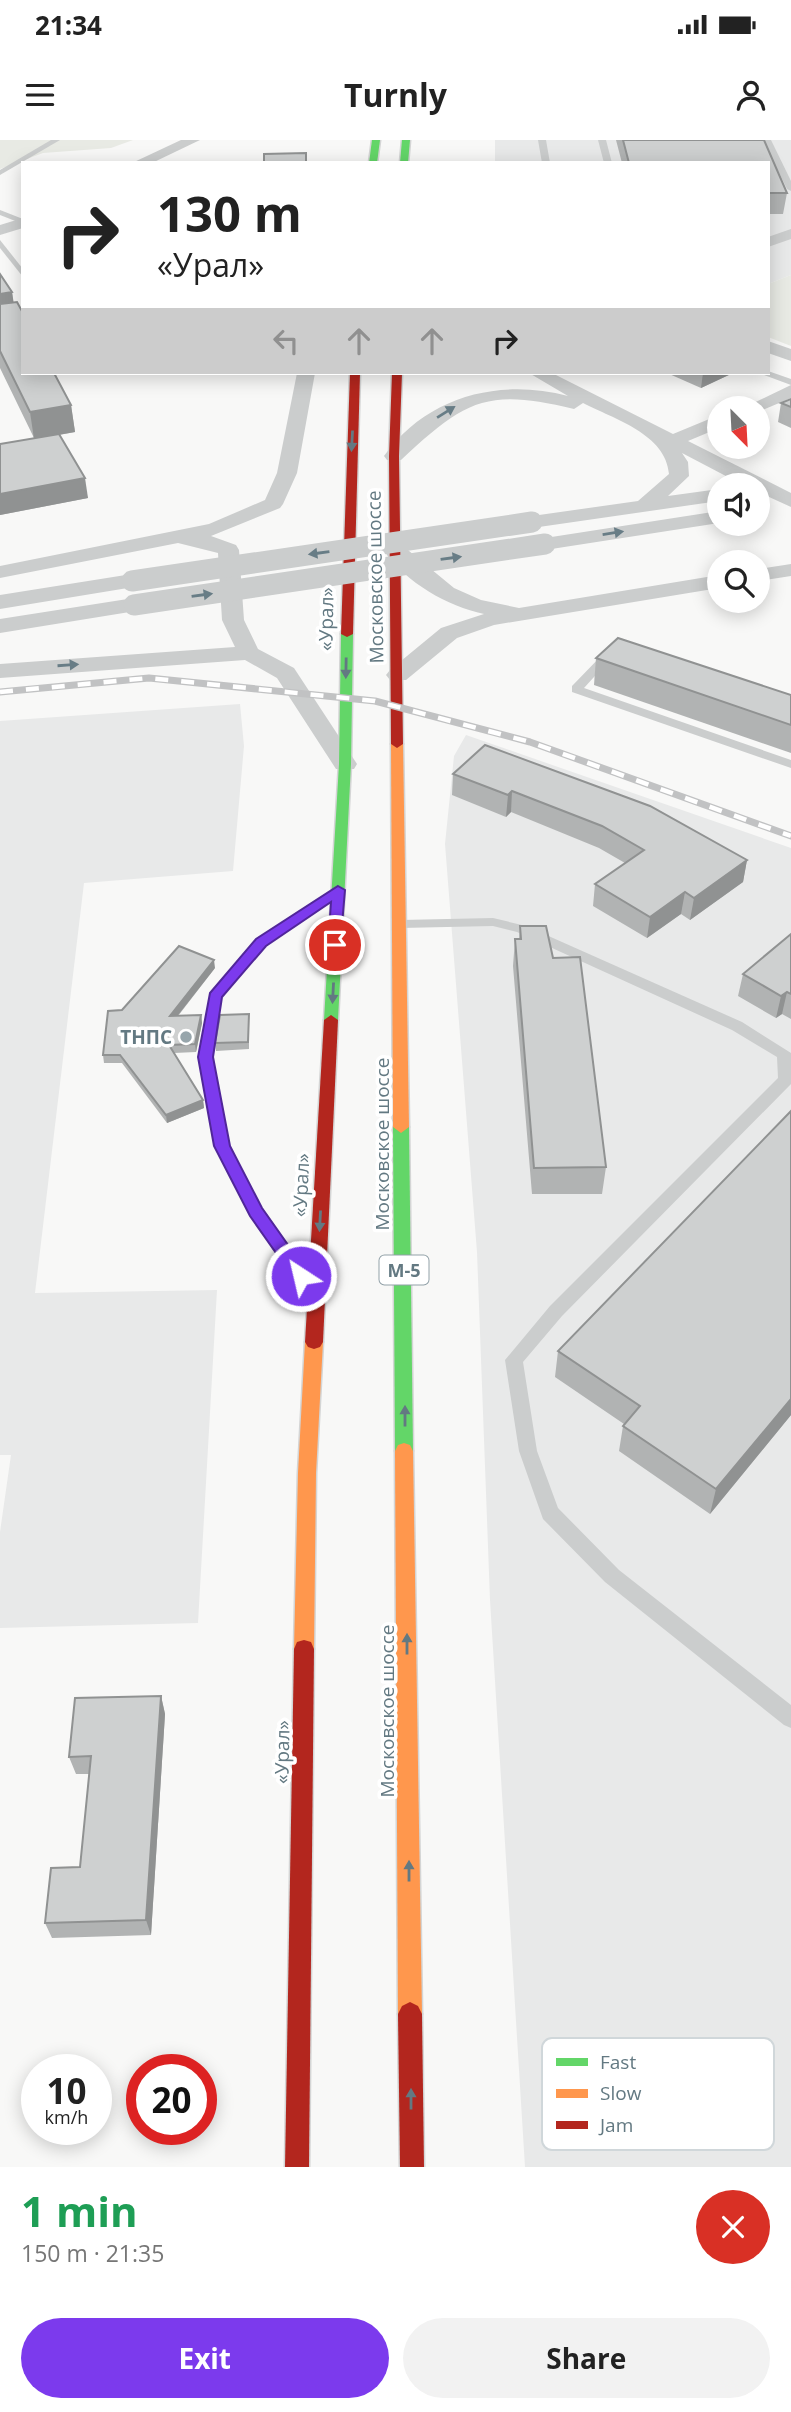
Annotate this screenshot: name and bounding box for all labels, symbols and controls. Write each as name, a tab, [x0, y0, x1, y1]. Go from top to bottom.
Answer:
text: 21:34	[35, 7, 102, 43]
text: Turnly	[344, 73, 447, 116]
icon: menu	[21, 76, 59, 114]
icon: person	[732, 76, 770, 114]
text: 130 m	[157, 180, 302, 246]
icon: right	[42, 189, 133, 280]
text: «Урал»	[157, 243, 264, 286]
icon: left	[267, 322, 305, 360]
icon: ahead	[340, 322, 378, 360]
icon: ahead	[413, 322, 451, 360]
icon: right	[486, 322, 524, 360]
north arrow	[707, 396, 770, 458]
map controls	[707, 396, 770, 613]
one-way arrow	[436, 405, 455, 418]
one-way arrow	[346, 430, 357, 452]
button: sound	[707, 473, 770, 536]
street label: Московское шоссе	[360, 490, 390, 664]
one-way arrow	[602, 528, 624, 539]
one-way arrow	[308, 548, 330, 559]
button: search	[707, 550, 770, 613]
one-way arrow	[440, 552, 462, 563]
street label: «Урал»	[312, 587, 340, 651]
one-way arrow	[191, 589, 213, 600]
one-way arrow	[340, 658, 352, 680]
one-way arrow	[57, 659, 79, 670]
pin	[305, 915, 365, 975]
icon: arrive	[316, 926, 354, 964]
one-way arrow	[327, 983, 338, 1005]
place label: ТНПС	[120, 1024, 172, 1050]
marker: ТНПС	[178, 1029, 194, 1045]
street label: Московское шоссе	[369, 1058, 395, 1230]
street label: «Урал»	[286, 1153, 316, 1217]
one-way arrow	[315, 1210, 326, 1232]
position arrow	[264, 1239, 338, 1313]
road number: М-5	[380, 1255, 428, 1284]
one-way arrow	[399, 1405, 411, 1427]
street label: Московское шоссе	[374, 1625, 400, 1797]
one-way arrow	[401, 1633, 413, 1655]
street label: «Урал»	[268, 1720, 296, 1784]
one-way arrow	[403, 1860, 415, 1882]
legend	[542, 2038, 774, 2150]
text: Fast	[600, 2049, 636, 2075]
speed limit sign: 20	[126, 2054, 217, 2145]
text: 10	[46, 2067, 87, 2114]
text: Slow	[600, 2080, 642, 2106]
one-way arrow	[405, 2088, 417, 2110]
text: km/h	[45, 2105, 88, 2129]
text: Jam	[598, 2112, 633, 2138]
text: 1 min	[21, 2182, 138, 2239]
button: close	[696, 2190, 770, 2264]
text: 150 m · 21:35	[21, 2237, 164, 2269]
button: Exit	[21, 2318, 389, 2398]
button: Share	[403, 2318, 770, 2398]

